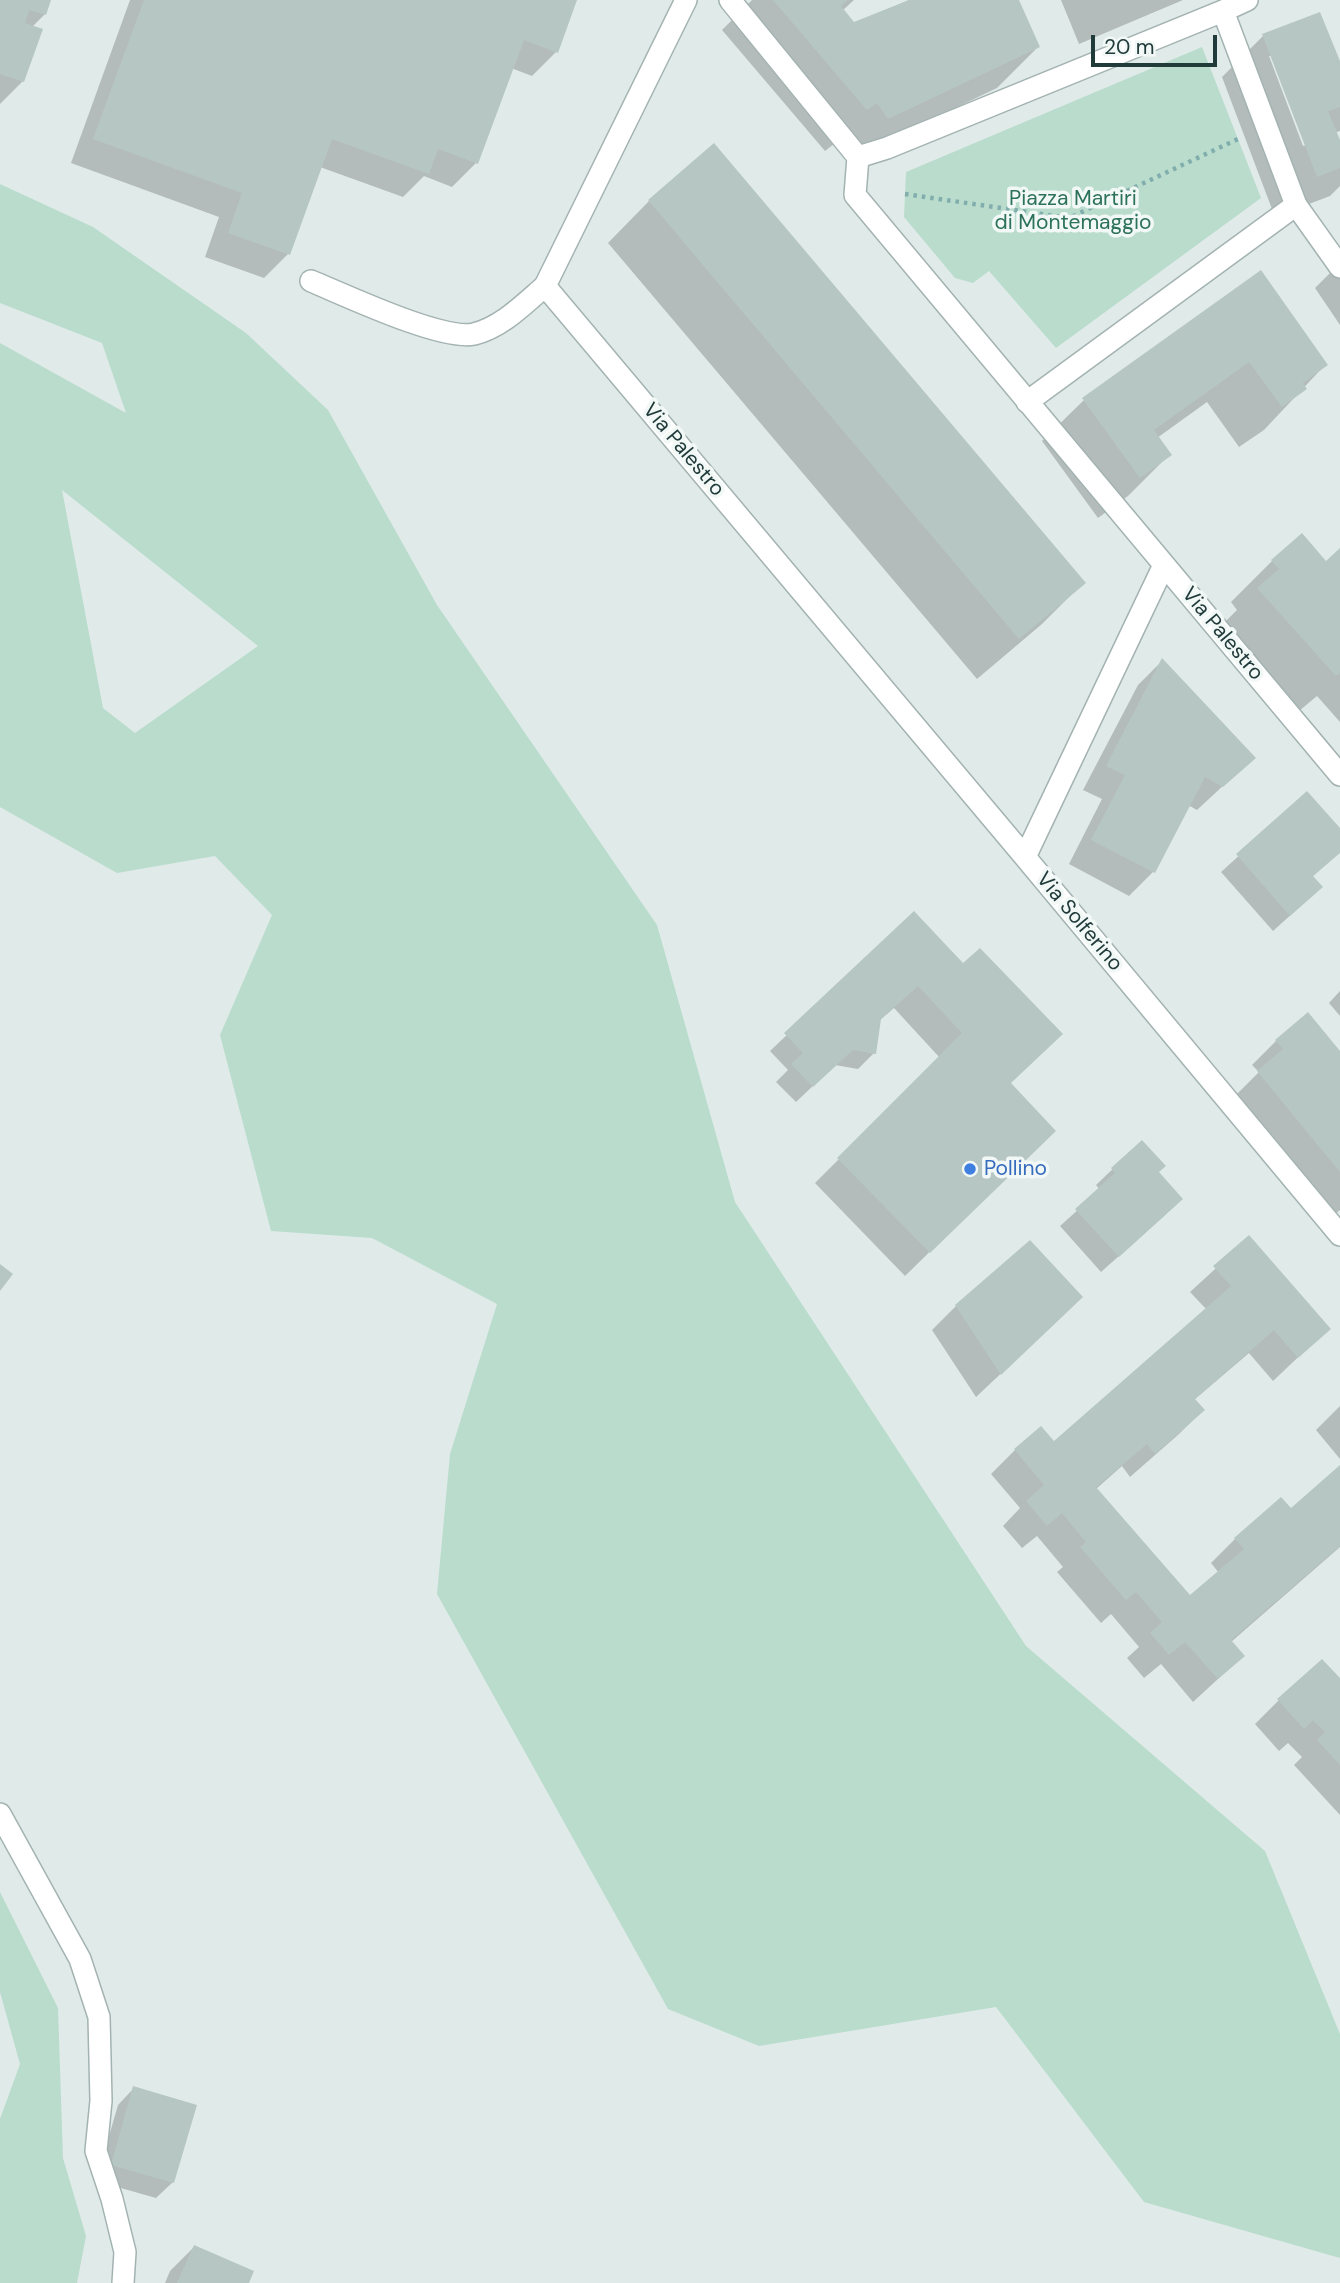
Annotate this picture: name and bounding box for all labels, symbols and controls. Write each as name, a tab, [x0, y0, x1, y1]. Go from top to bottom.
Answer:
scale bar	[1095, 21, 1221, 65]
text: 20 m	[1104, 33, 1155, 61]
park label: Piazza Martiri di Montemaggio	[995, 186, 1151, 236]
street label: Via Palestro	[637, 398, 729, 502]
street label: Via Palestro	[1176, 582, 1268, 686]
street label: Via Solferino	[1030, 867, 1128, 977]
place label: Pollino	[984, 1156, 1047, 1182]
marker: Pollino	[962, 1161, 978, 1177]

